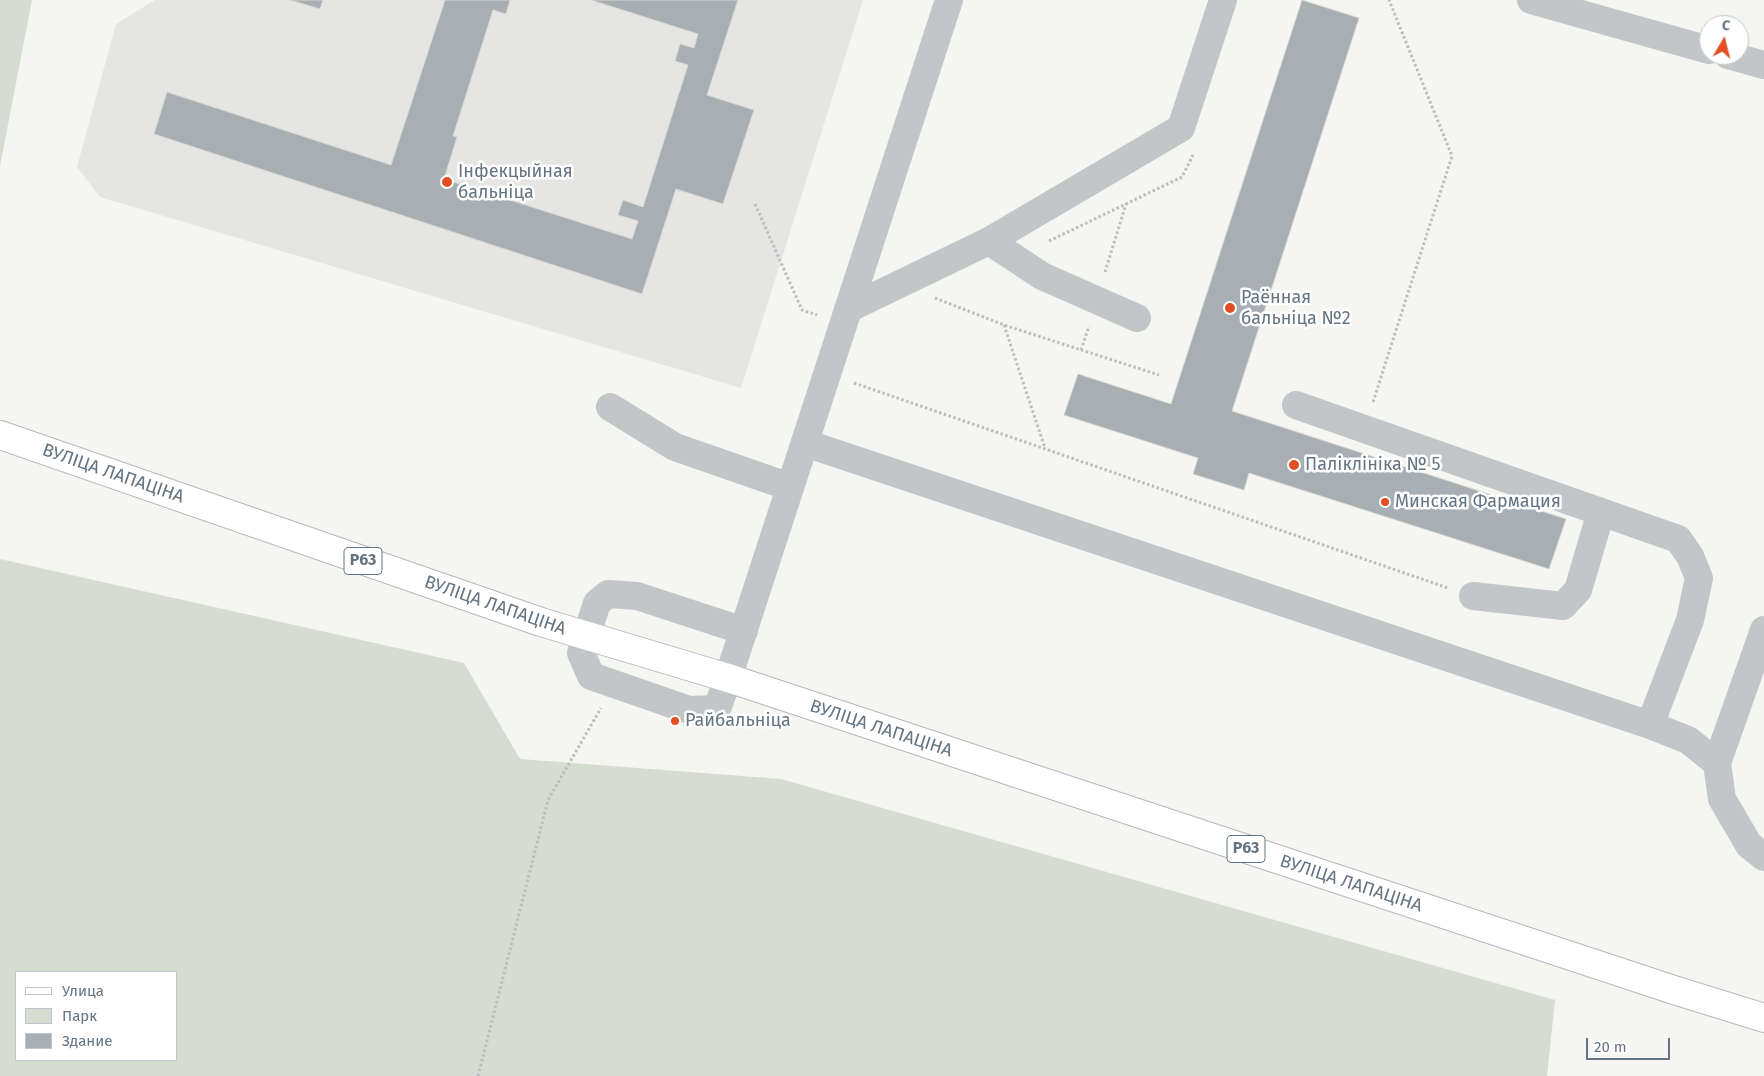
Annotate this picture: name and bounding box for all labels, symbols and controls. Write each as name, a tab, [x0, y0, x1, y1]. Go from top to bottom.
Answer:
north arrow	[1699, 15, 1749, 65]
text: С	[1721, 17, 1731, 35]
place label: Інфекцыйная бальніца	[458, 161, 573, 203]
marker: Інфекцыйная бальніца	[440, 175, 454, 189]
place label: Раённая бальніца №2	[1241, 287, 1351, 330]
marker: Раённая бальніца №2	[1223, 301, 1237, 315]
street label: ВУЛІЦА ЛАПАЦІНА	[39, 440, 187, 508]
place label: Паліклініка № 5	[1305, 454, 1441, 476]
marker: Паліклініка № 5	[1287, 458, 1301, 472]
place label: Минская Фармация	[1395, 491, 1561, 513]
marker: Минская Фармация	[1379, 496, 1391, 508]
road number: Р63	[344, 548, 382, 574]
street label: ВУЛІЦА ЛАПАЦІНА	[421, 572, 569, 640]
street label: ВУЛІЦА ЛАПАЦІНА	[807, 696, 955, 762]
place label: Райбальніца	[685, 710, 791, 732]
marker: Райбальніца	[669, 715, 681, 727]
road number: Р63	[1227, 836, 1265, 862]
street label: ВУЛІЦА ЛАПАЦІНА	[1277, 851, 1425, 917]
legend	[15, 971, 178, 1061]
text: Улица	[62, 982, 104, 1000]
text: Парк	[62, 1007, 97, 1025]
scale bar	[1589, 1028, 1673, 1060]
text: Здание	[62, 1032, 112, 1050]
text: 20 m	[1594, 1038, 1627, 1056]

